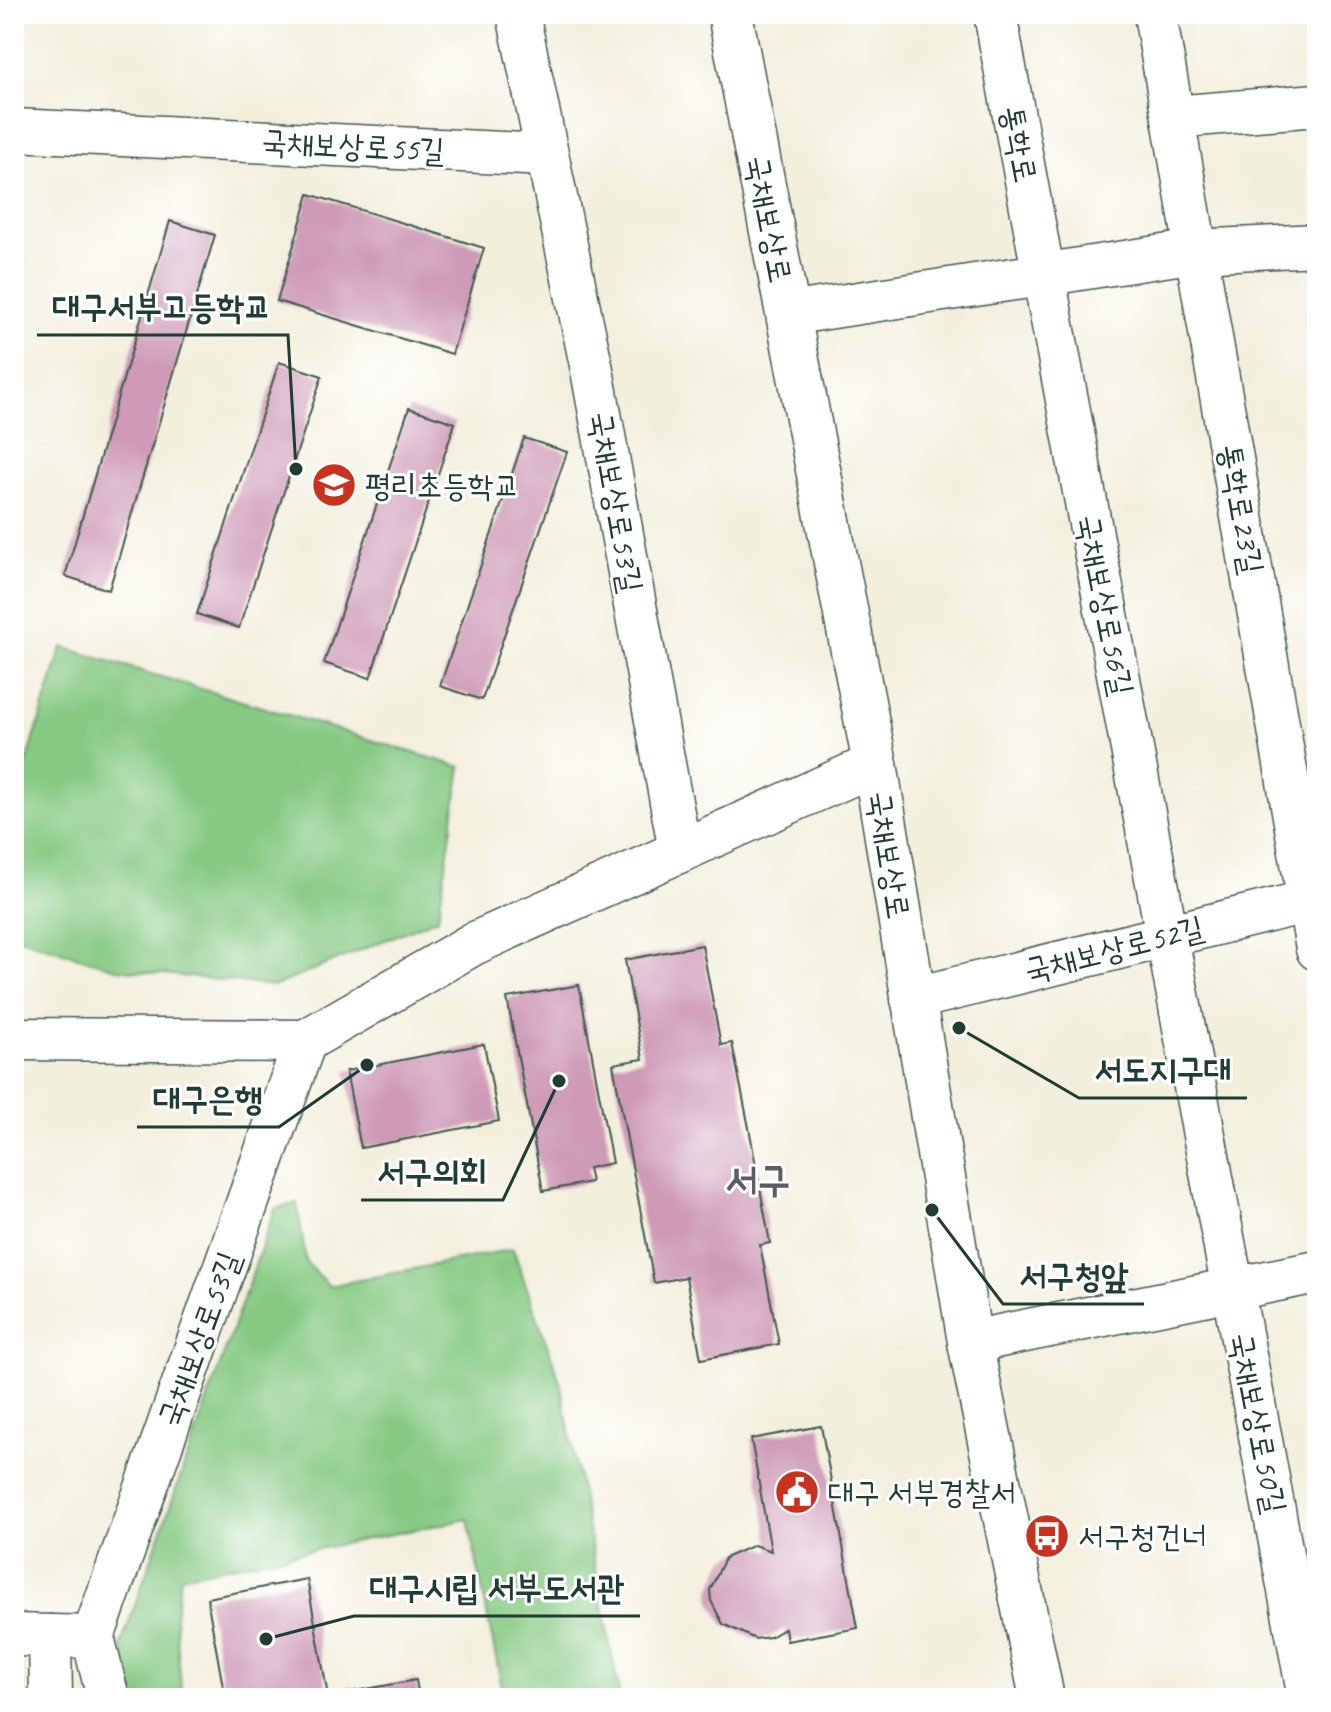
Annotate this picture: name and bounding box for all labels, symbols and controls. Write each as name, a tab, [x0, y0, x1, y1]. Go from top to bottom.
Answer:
street label: 통학로	[992, 102, 1046, 186]
street label: 국채보상로55길	[260, 121, 446, 171]
street label: 국채보상로	[737, 152, 801, 286]
callout: 대구서부고등학교	[37, 277, 288, 335]
text: 대구서부고등학교	[53, 285, 271, 328]
street label: 국채보상로53길	[580, 408, 652, 596]
street label: 통학로23길	[1209, 441, 1273, 577]
school or university icon: 평리초등학교	[310, 461, 358, 509]
place label: 평리초등학교	[365, 465, 520, 506]
street label: 국채보상로56길	[1067, 511, 1143, 699]
street label: 국채보상로	[859, 788, 919, 922]
street label: 국채보상로52길	[1020, 907, 1208, 991]
callout: 서도지구대	[1079, 1040, 1247, 1098]
text: 서도지구대	[1095, 1048, 1231, 1091]
callout: 대구은행	[137, 1069, 279, 1127]
text: 대구은행	[153, 1077, 263, 1120]
callout: 서구의회	[361, 1142, 503, 1200]
text: 서구의회	[377, 1150, 487, 1193]
district label: 서구	[726, 1155, 790, 1205]
street label: 국채보상로53길	[148, 1246, 250, 1432]
callout: 서구청앞	[1003, 1246, 1144, 1304]
text: 서구청앞	[1019, 1254, 1129, 1297]
street label: 국채보상로50길	[1220, 1329, 1296, 1517]
public building icon: 대구 서부경찰서	[773, 1468, 821, 1516]
place label: 대구 서부경찰서	[828, 1472, 1016, 1513]
bus stop icon: 서구청건너	[1023, 1512, 1071, 1560]
place label: 서구청건너	[1078, 1516, 1207, 1557]
callout: 대구시립 서부도서관	[354, 1558, 640, 1616]
text: 대구시립 서부도서관	[370, 1566, 625, 1609]

